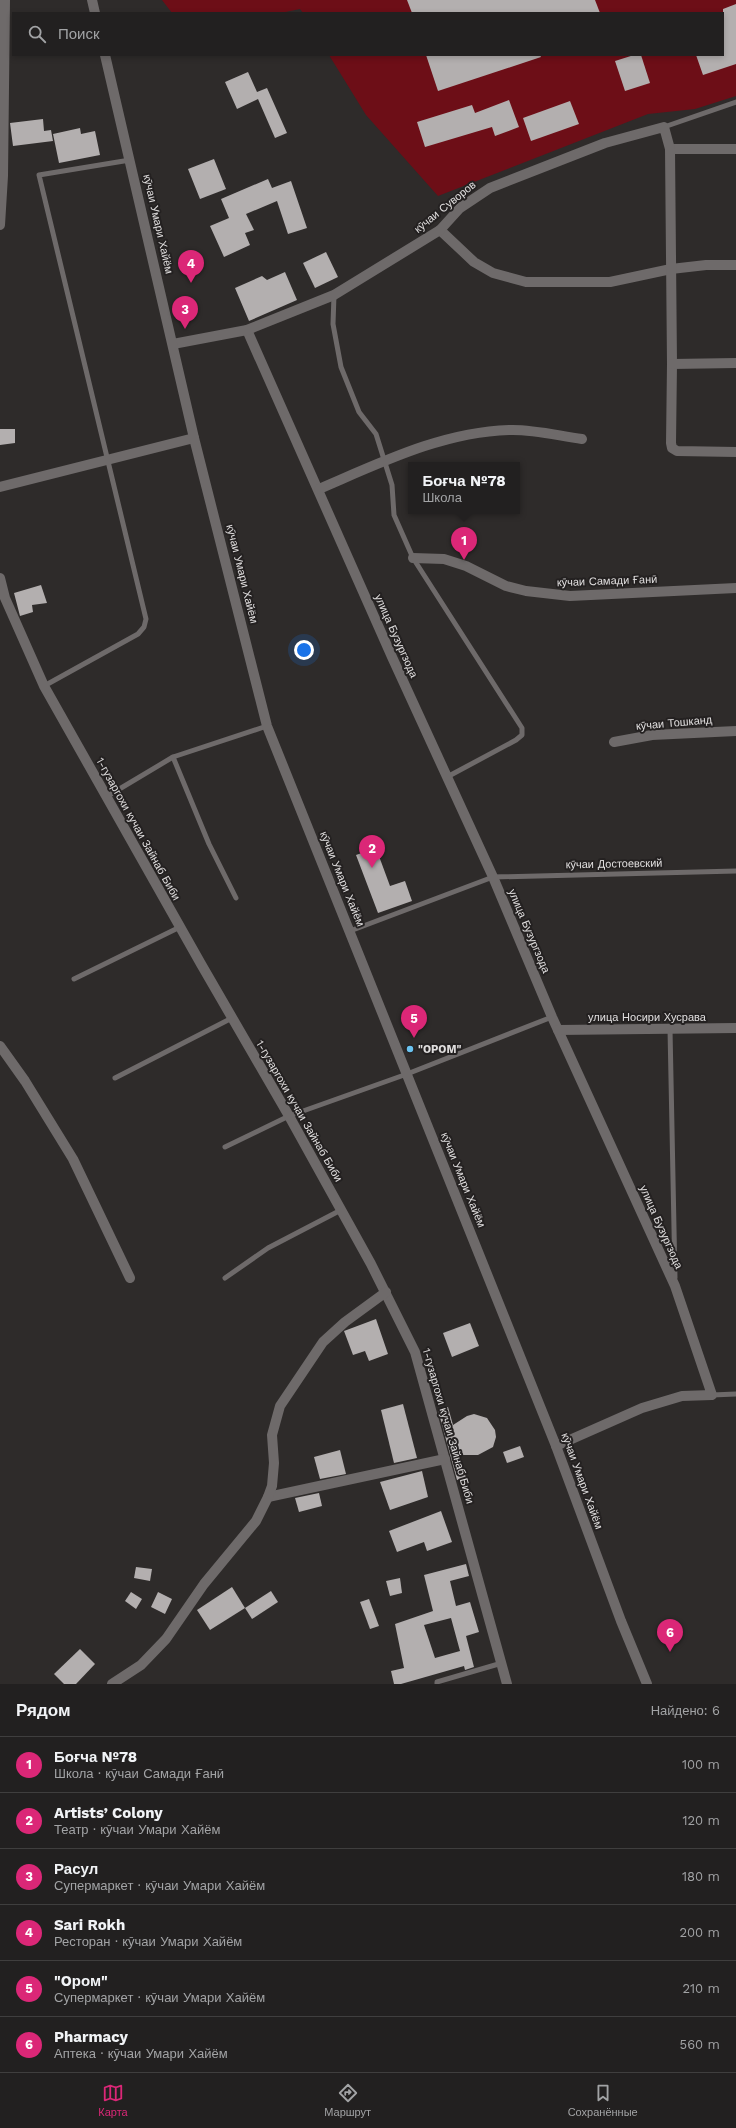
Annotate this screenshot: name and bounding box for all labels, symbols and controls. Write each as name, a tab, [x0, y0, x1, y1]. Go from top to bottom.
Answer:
search box	[12, 12, 724, 56]
icon: search	[26, 23, 48, 45]
text: Поиск	[58, 25, 100, 43]
street label: кӯчаи Умари Хайём	[140, 173, 176, 275]
street label: кӯчаи Суворов	[412, 178, 479, 236]
pin: 4	[178, 250, 204, 283]
pin: 3	[172, 296, 198, 329]
popup	[408, 462, 520, 514]
text: Боғча №78	[422, 472, 506, 490]
text: Школа	[422, 490, 462, 505]
street label: кӯчаи Умари Хайём	[223, 523, 261, 625]
pin: 1	[451, 527, 477, 560]
street label: кӯчаи Самади Ғанӣ	[557, 573, 657, 589]
street label: улица Бузургзода	[372, 592, 421, 681]
your location	[294, 640, 314, 660]
street label: кӯчаи Тошканд	[635, 713, 713, 733]
street label: 1-гузаргохи кучаи Зайнаб Биби	[93, 755, 183, 903]
street label: кӯчаи Умари Хайём	[317, 829, 367, 929]
pin: 2	[359, 835, 385, 868]
street label: кӯчаи Достоевский	[566, 857, 662, 871]
street label: улица Бузургзода	[505, 887, 553, 976]
pin: 5	[401, 1005, 427, 1038]
street label: улица Носири Хусрава	[588, 1011, 707, 1024]
street label: 1-гузаргохи кучаи Зайнаб Биби	[253, 1038, 345, 1184]
place label: "OPOM"	[418, 1043, 461, 1056]
marker: "OPOM"	[405, 1044, 415, 1054]
street label: кӯчаи Умари Хайём	[438, 1130, 488, 1230]
street label: улица Бузургзода	[637, 1183, 686, 1272]
street label: 1-гузаргохи кучаи Зайнаб Биби	[420, 1347, 476, 1505]
street label: кӯчаи Умари Хайём	[559, 1431, 605, 1531]
pin: 6	[657, 1619, 683, 1652]
text: Рядом	[16, 1700, 71, 1720]
text: Найдено: 6	[651, 1703, 720, 1718]
text: Боғча №78	[54, 1748, 137, 1766]
text: 1	[26, 1757, 32, 1772]
text: 100 m	[682, 1757, 720, 1772]
text: Школа · кӯчаи Самади Ғанӣ	[54, 1766, 224, 1781]
text: Artists’ Colony	[54, 1804, 163, 1822]
text: 2	[25, 1813, 33, 1828]
text: 120 m	[682, 1813, 720, 1828]
text: Театр · кӯчаи Умари Хайём	[54, 1822, 220, 1837]
text: Расул	[54, 1860, 98, 1878]
text: 3	[25, 1869, 33, 1884]
text: 180 m	[682, 1869, 720, 1884]
text: Супермаркет · кӯчаи Умари Хайём	[54, 1878, 265, 1893]
text: Sari Rokh	[54, 1916, 125, 1934]
text: 4	[25, 1925, 33, 1940]
text: 200 m	[679, 1925, 720, 1940]
text: Ресторан · кӯчаи Умари Хайём	[54, 1934, 242, 1949]
text: "Oром"	[54, 1972, 108, 1990]
text: 5	[25, 1981, 33, 1996]
text: 210 m	[682, 1981, 720, 1996]
text: Супермаркет · кӯчаи Умари Хайём	[54, 1990, 265, 2005]
text: Pharmacy	[54, 2028, 128, 2046]
text: 6	[25, 2037, 33, 2052]
text: 560 m	[680, 2037, 720, 2052]
text: Аптека · кӯчаи Умари Хайём	[54, 2046, 228, 2061]
tab: Карта	[98, 2082, 128, 2119]
tab: Маршрут	[324, 2082, 371, 2119]
tab: Сохранённые	[568, 2082, 638, 2119]

